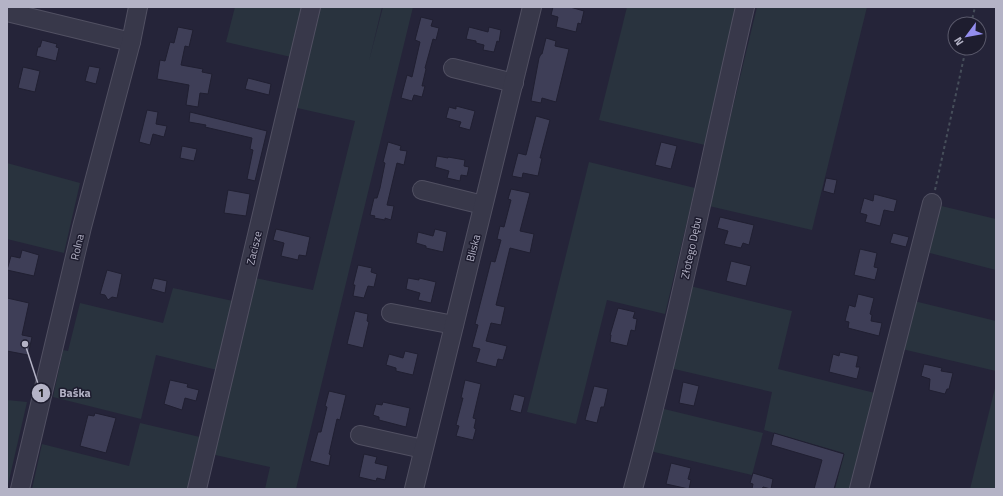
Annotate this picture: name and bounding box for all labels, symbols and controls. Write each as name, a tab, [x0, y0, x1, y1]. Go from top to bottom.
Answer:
north arrow	[947, 16, 987, 56]
text: N	[950, 34, 967, 49]
street label: Złotego Dębu	[677, 216, 705, 280]
street label: Zacisze	[242, 229, 266, 266]
street label: Rolna	[66, 232, 88, 262]
street label: Bliska	[462, 232, 484, 263]
callout: Baśka	[31, 381, 99, 405]
text: 1	[38, 383, 44, 402]
text: Baśka	[59, 383, 91, 402]

